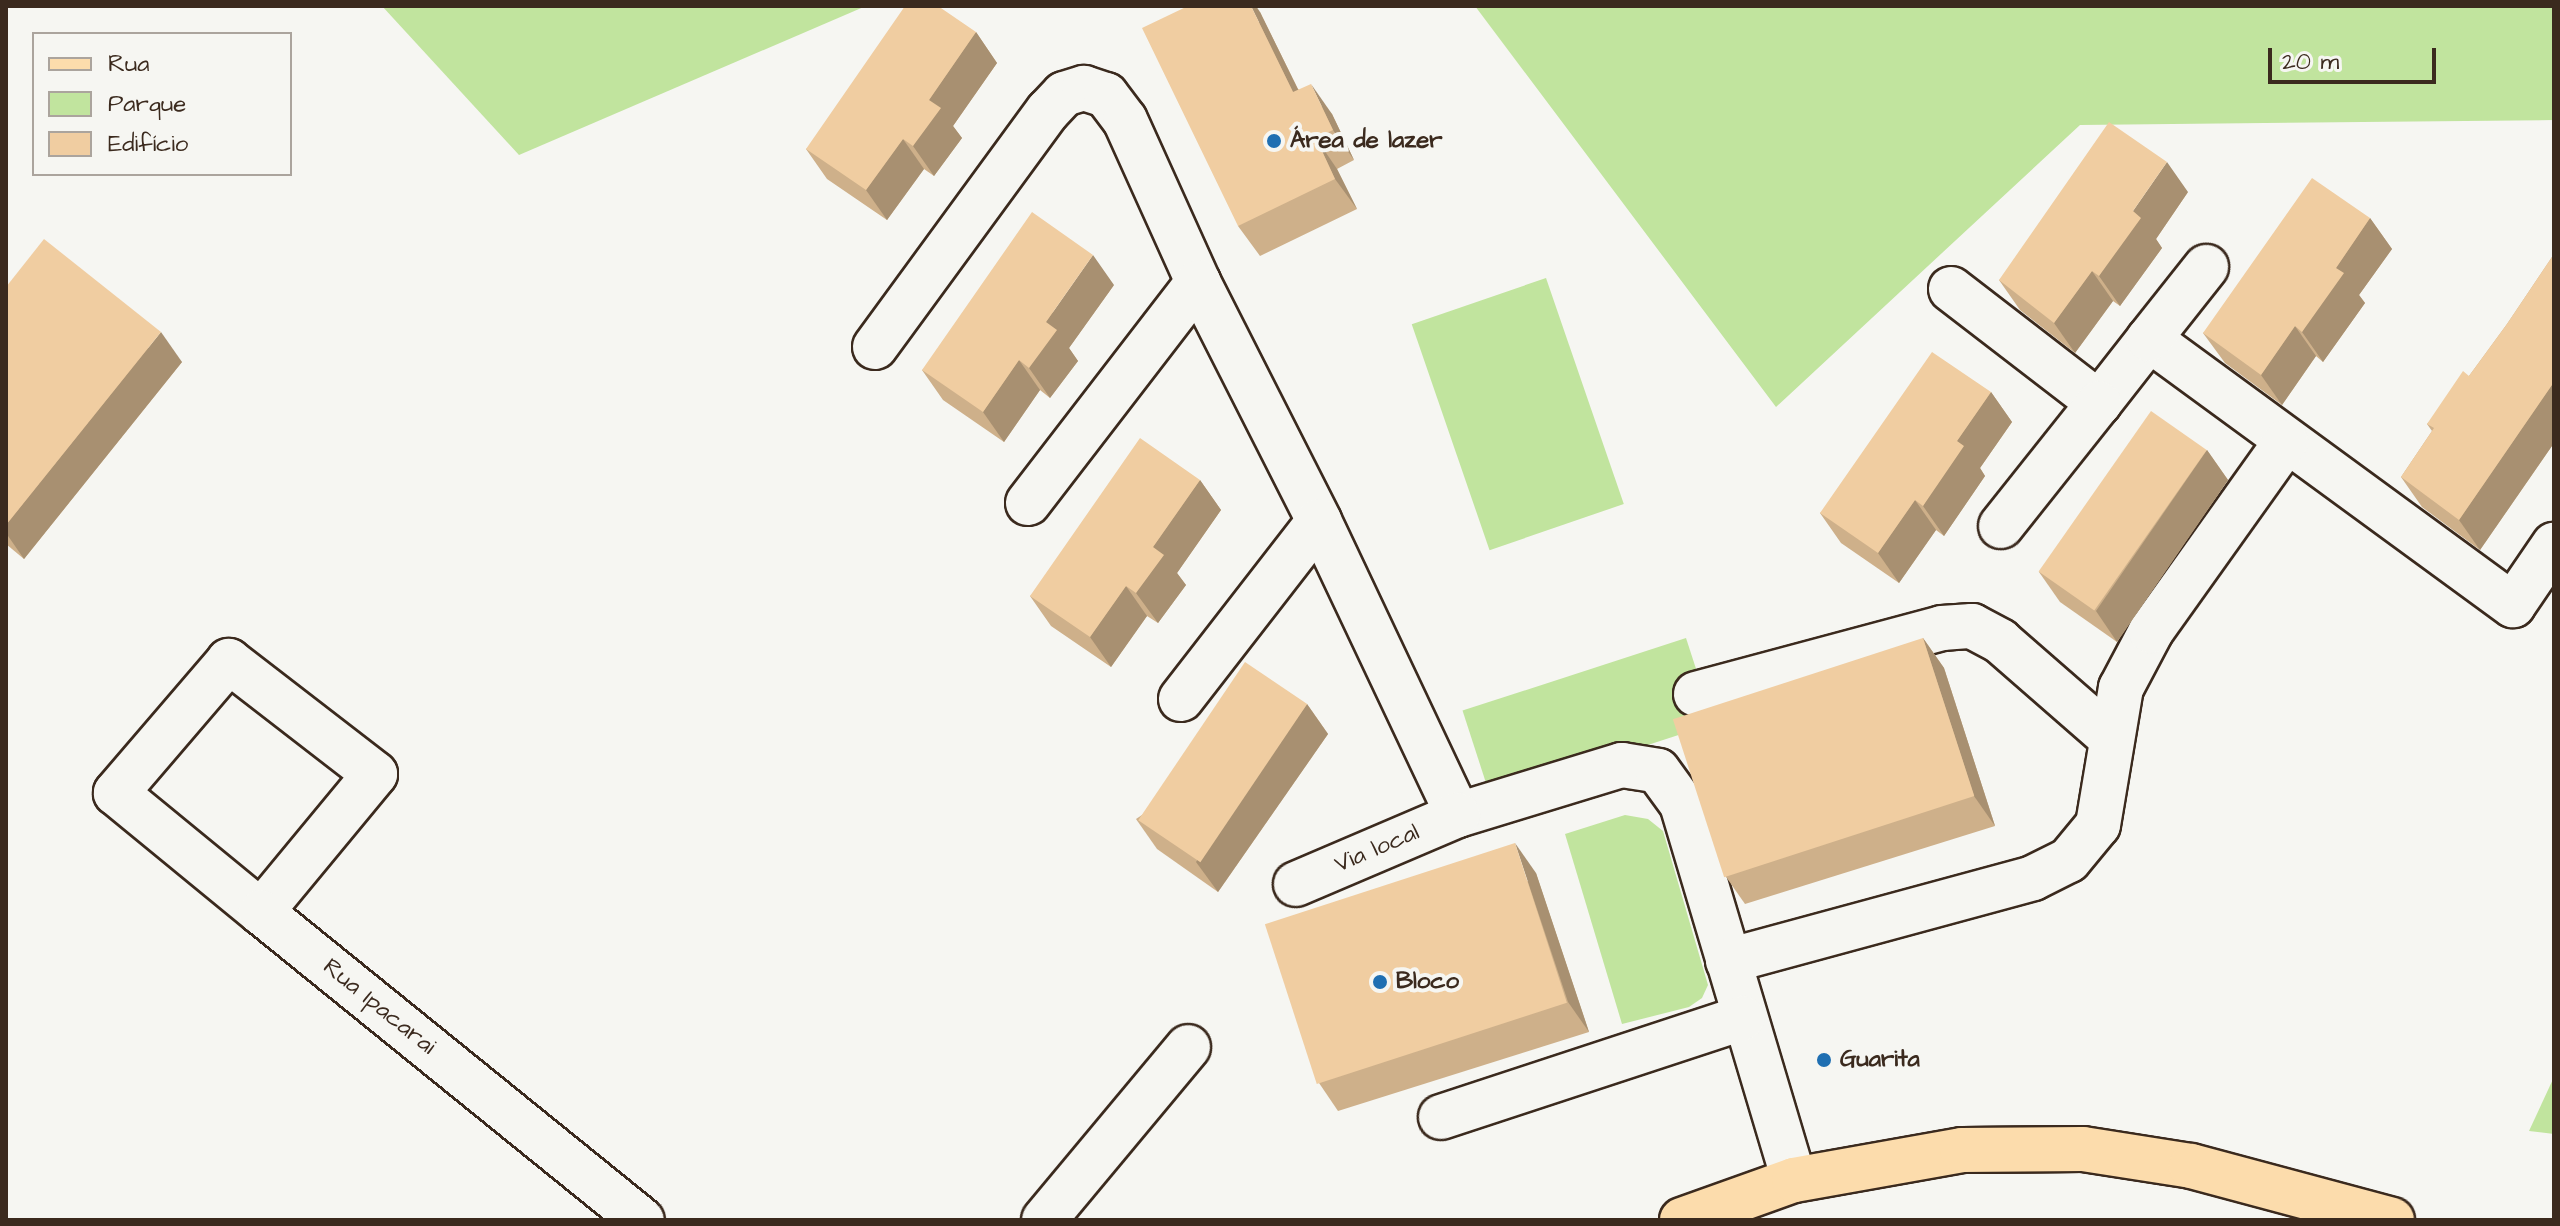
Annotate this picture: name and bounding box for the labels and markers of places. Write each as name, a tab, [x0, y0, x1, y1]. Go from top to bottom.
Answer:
place label: Área de lazer	[1290, 127, 1442, 155]
marker: Área de lazer	[1265, 132, 1283, 150]
place label: Bloco	[1396, 968, 1459, 996]
marker: Bloco	[1371, 973, 1389, 991]
place label: Guarita	[1840, 1046, 1920, 1074]
marker: Guarita	[1815, 1051, 1833, 1069]

